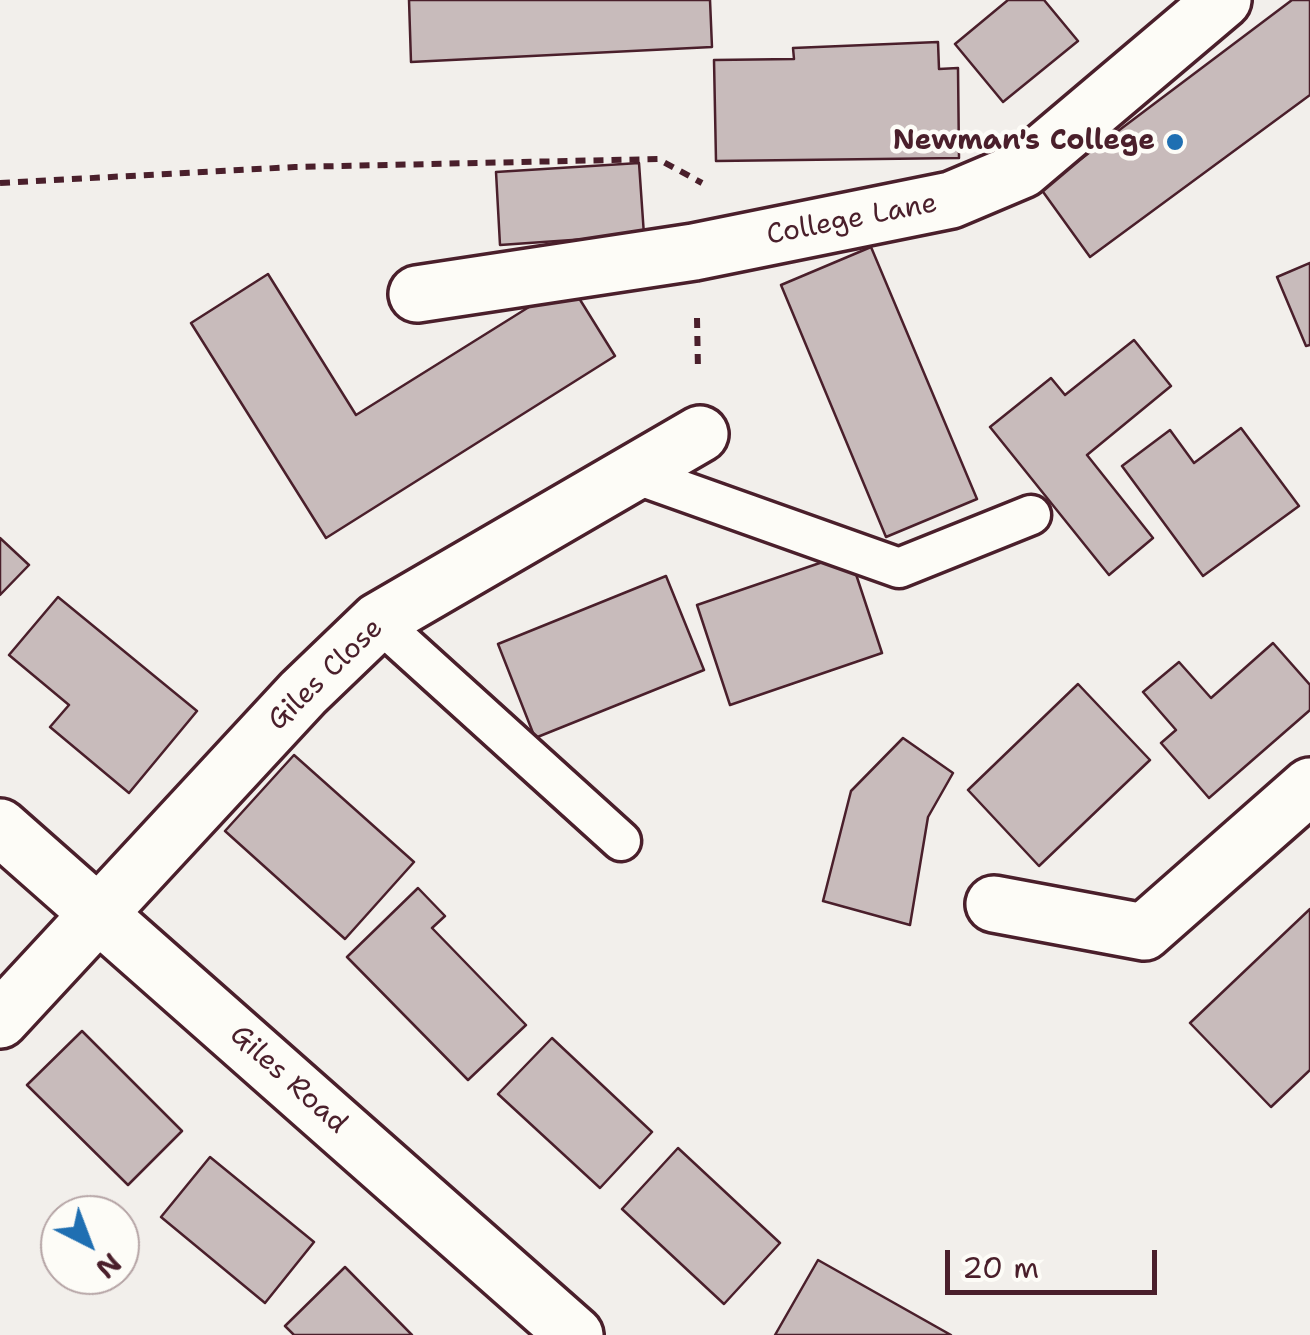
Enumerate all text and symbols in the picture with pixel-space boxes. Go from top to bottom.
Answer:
place label: Newman's College [893,125,1155,159]
marker: Newman's College [1164,131,1186,153]
street label: College Lane [764,187,940,253]
street label: Giles Close [261,612,391,738]
street label: Giles Road [222,1019,354,1141]
north arrow [40,1195,140,1295]
scale bar [950,1230,1162,1292]
text: N [88,1244,130,1287]
text: 20 m [962,1247,1039,1288]

